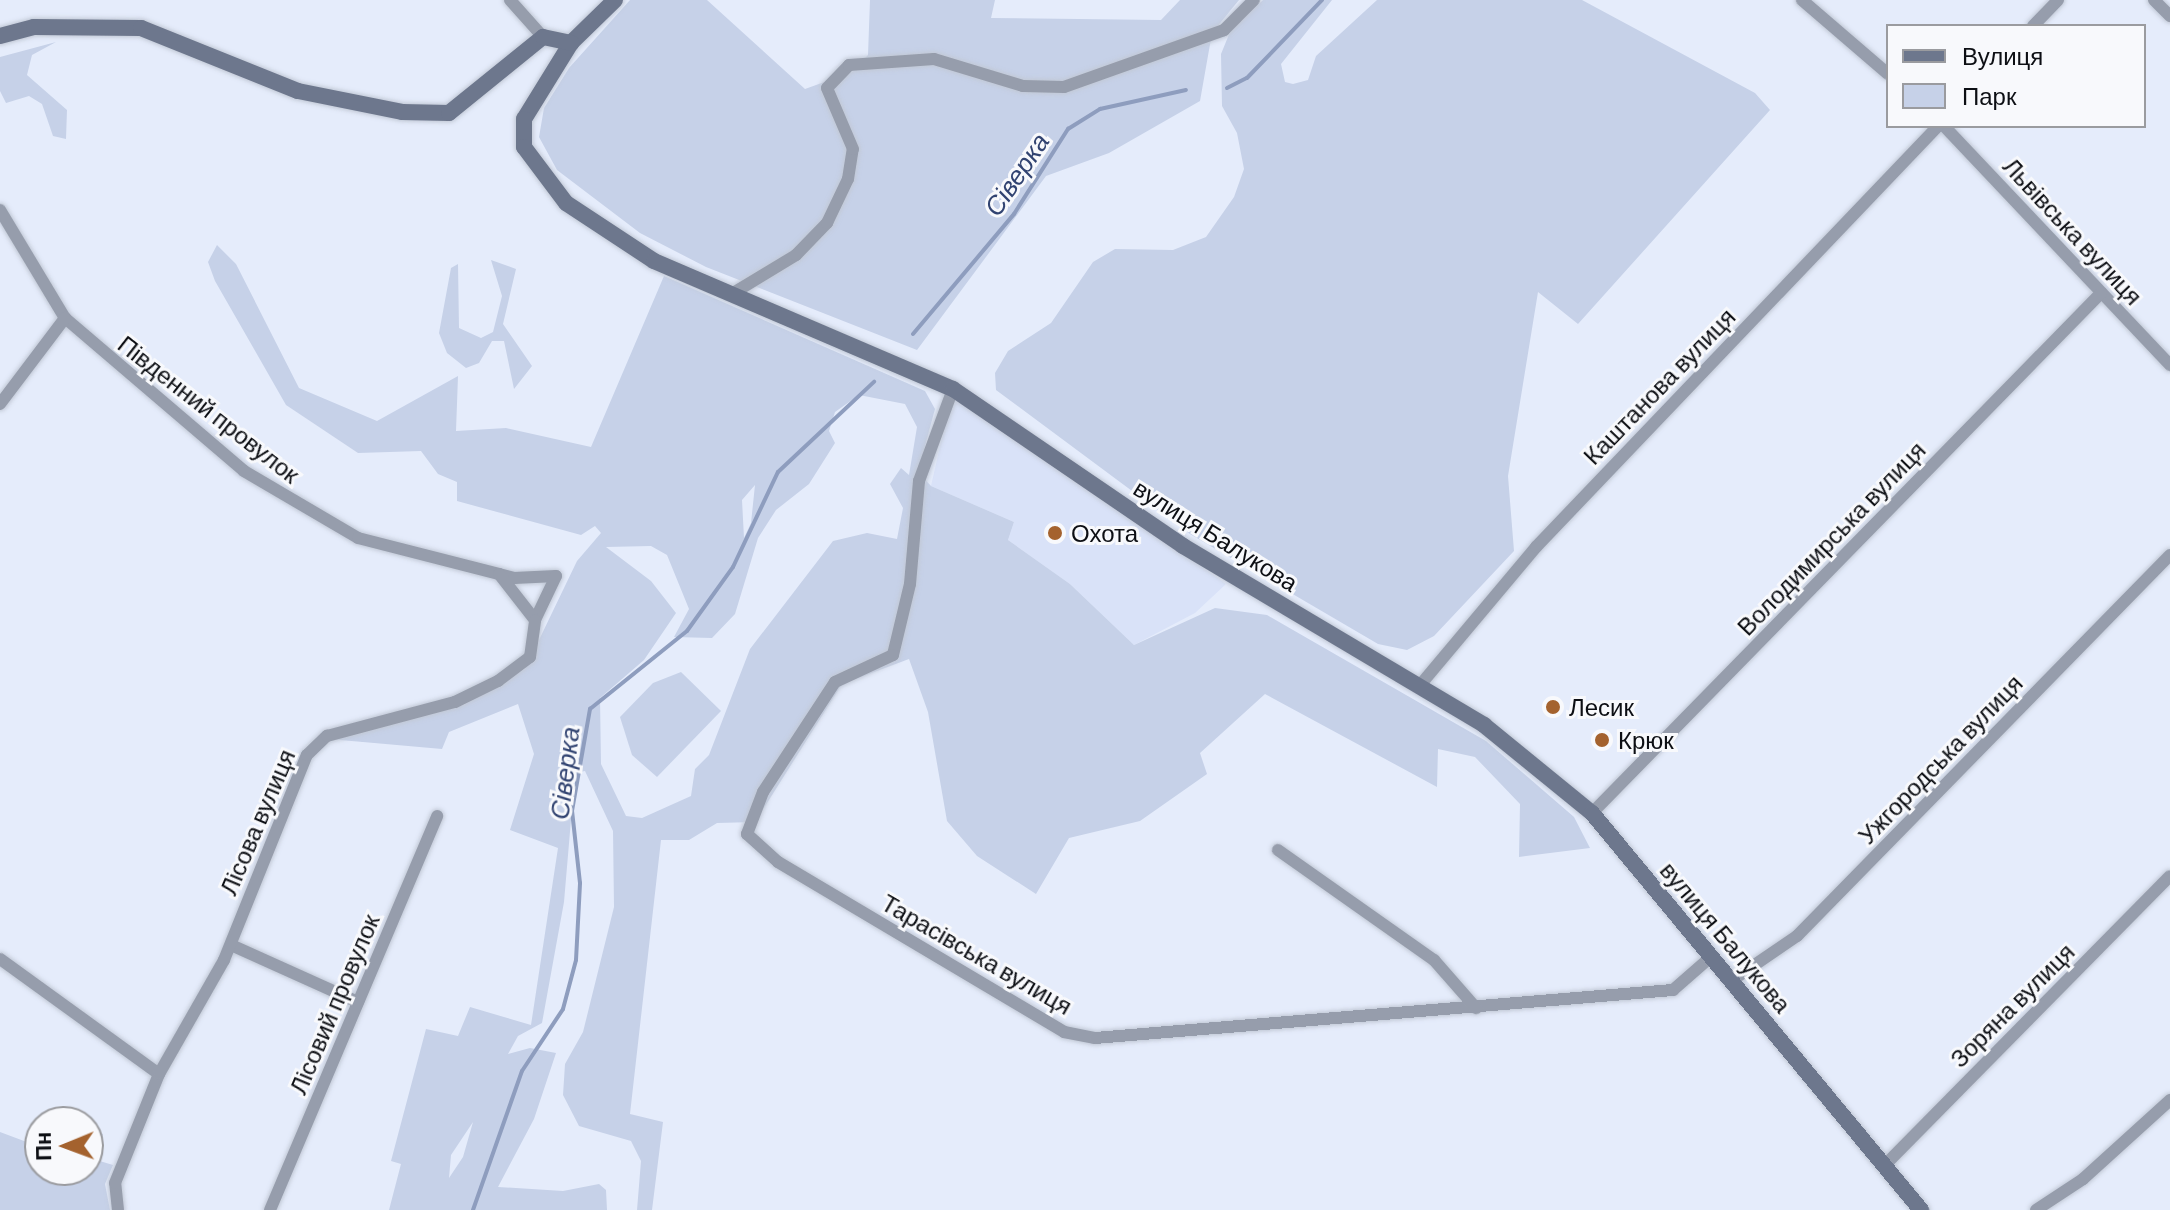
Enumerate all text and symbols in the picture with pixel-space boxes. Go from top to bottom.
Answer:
legend [1886,24,2146,128]
text: Вулиця [1962,41,2043,70]
text: Парк [1962,81,2016,110]
water label: Сіверка [977,127,1055,221]
street label: Львівська вулиця [1998,152,2148,310]
street label: Каштанова вулиця [1577,302,1741,470]
street label: Південний провулок [113,329,305,489]
street label: Володимирська вулиця [1731,435,1931,641]
street label: вулиця Балукова [1129,473,1303,597]
place label: Охота [1071,519,1138,547]
marker: Охота [1046,524,1064,542]
street label: Ужгородська вулиця [1852,669,2028,849]
place label: Лесик [1569,693,1634,721]
marker: Лесик [1544,698,1562,716]
water label: Сіверка [543,725,585,821]
place label: Крюк [1618,726,1674,754]
marker: Крюк [1593,731,1611,749]
street label: Лісова вулиця [213,745,301,899]
street label: вулиця Балукова [1655,856,1797,1018]
street label: Тарасівська вулиця [877,888,1077,1020]
street label: Лісовий провулок [283,910,385,1098]
street label: Зоряна вулиця [1944,937,2080,1073]
north arrow [24,1106,104,1186]
text: Пн [29,1132,55,1161]

